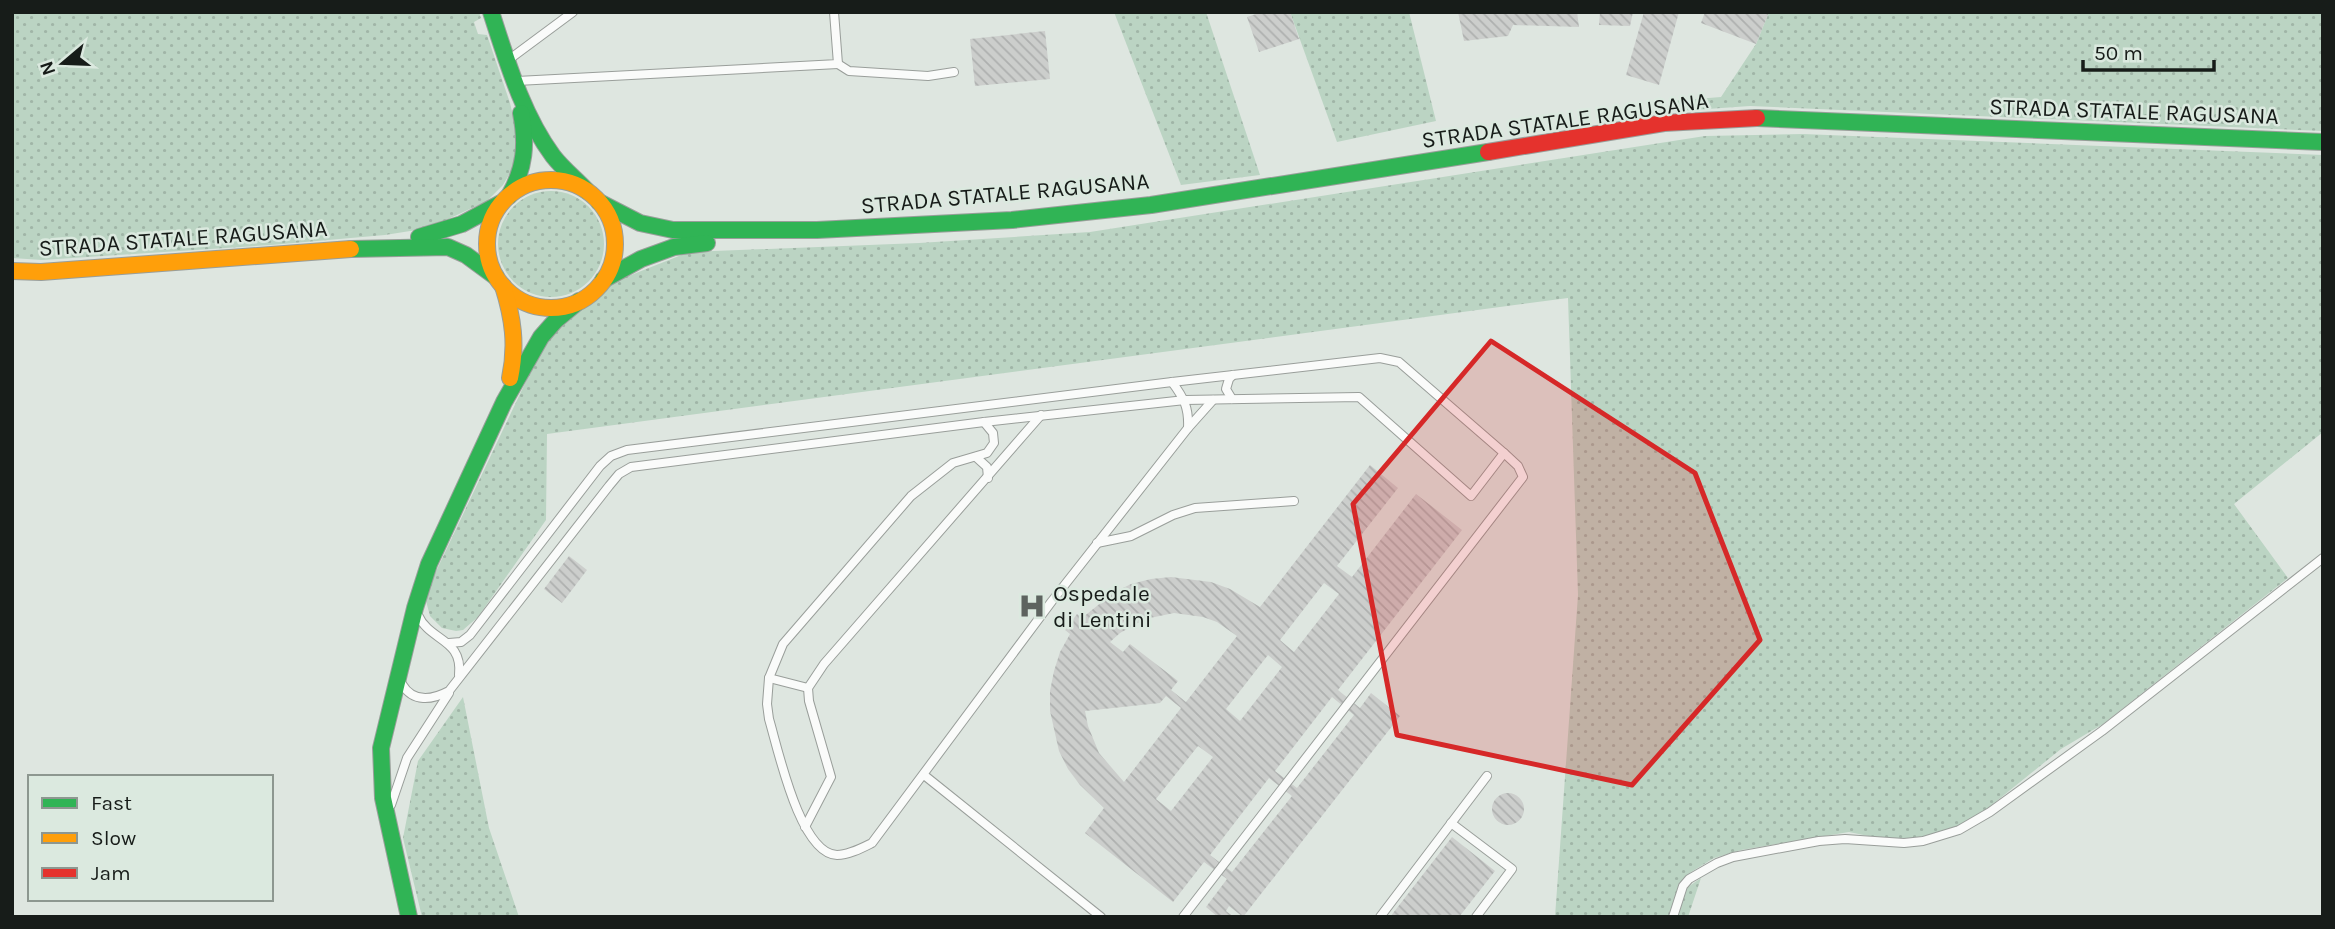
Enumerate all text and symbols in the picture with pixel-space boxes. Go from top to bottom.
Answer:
north arrow [28,28,98,98]
scale bar [2083,28,2214,72]
text: 50 m [2094,41,2143,65]
text: N [35,58,60,78]
street label: STRADA STATALE RAGUSANA [1420,87,1710,154]
street label: STRADA STATALE RAGUSANA [1989,93,2279,130]
street label: STRADA STATALE RAGUSANA [860,167,1150,220]
street label: STRADA STATALE RAGUSANA [38,215,328,262]
place label: Ospedale di Lentini [1053,580,1152,633]
hospital icon: Ospedale di Lentini [1017,591,1047,621]
legend [28,775,273,901]
text: Fast [91,791,132,815]
text: Slow [91,826,136,850]
text: Jam [91,861,131,885]

